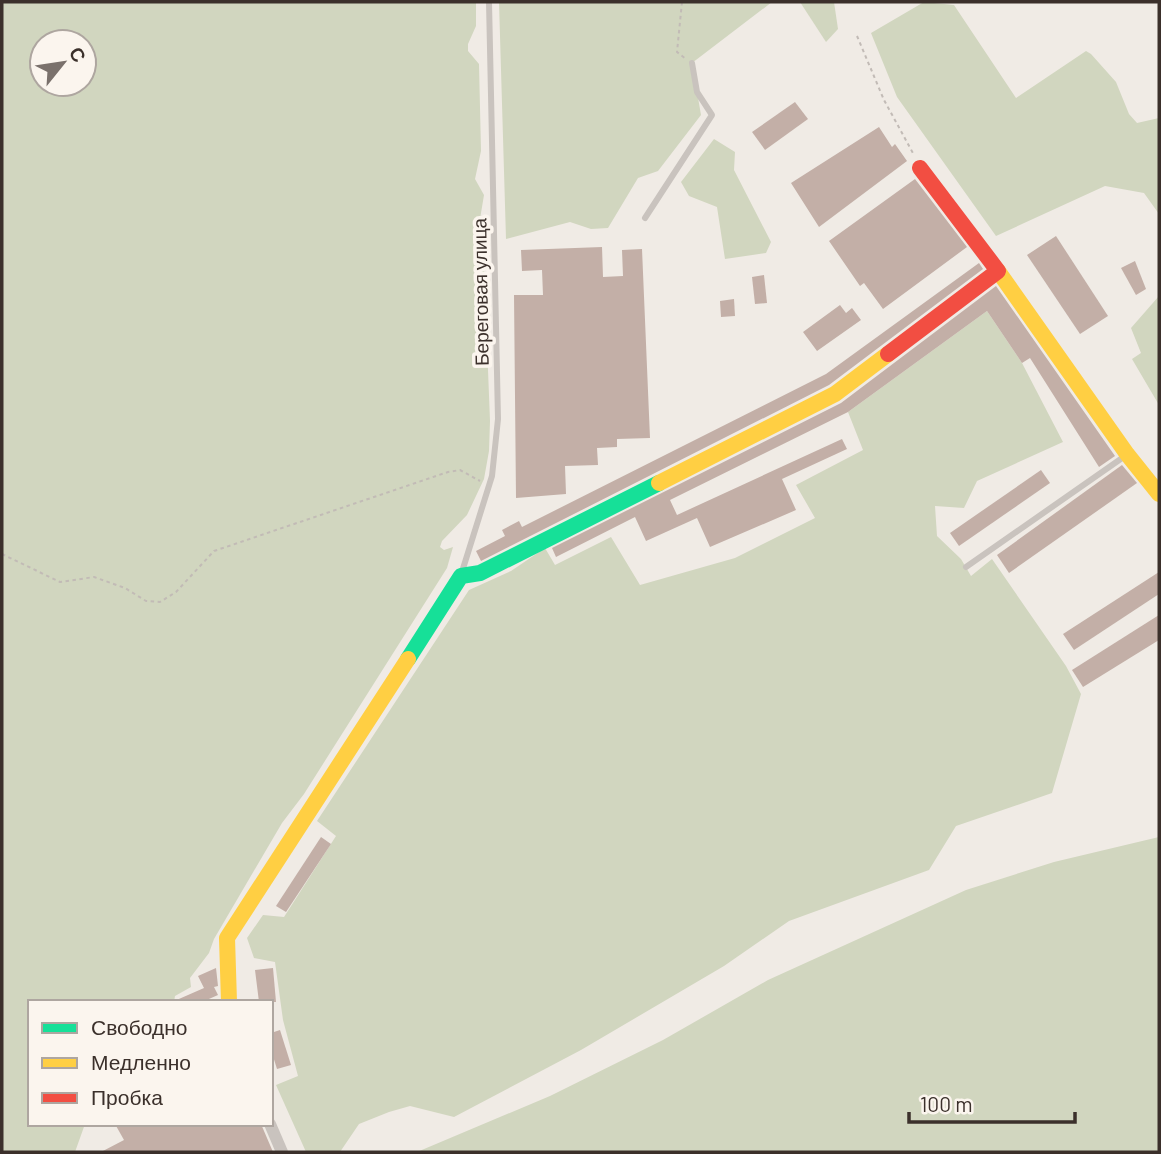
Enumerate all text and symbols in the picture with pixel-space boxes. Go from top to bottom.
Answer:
north arrow [28,28,98,98]
text: С [65,43,92,66]
street label: Береговая улица [467,217,493,366]
legend [28,1000,273,1126]
text: Свободно [91,1014,188,1039]
text: Медленно [91,1049,191,1074]
scale bar [909,1080,1075,1124]
text: Пробка [91,1084,163,1109]
text: 100 m [920,1091,973,1116]

